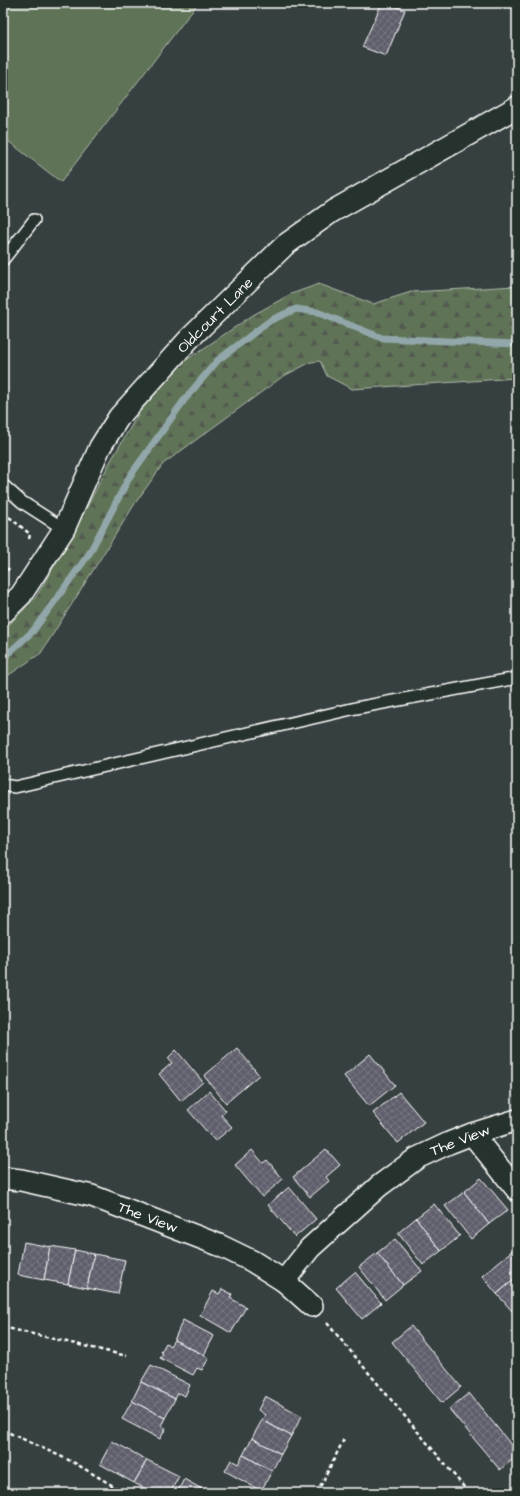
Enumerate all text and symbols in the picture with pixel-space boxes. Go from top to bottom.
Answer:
street label: Oldcourt Lane [173,273,258,358]
street label: The View [427,1119,493,1162]
street label: The View [115,1196,181,1239]

